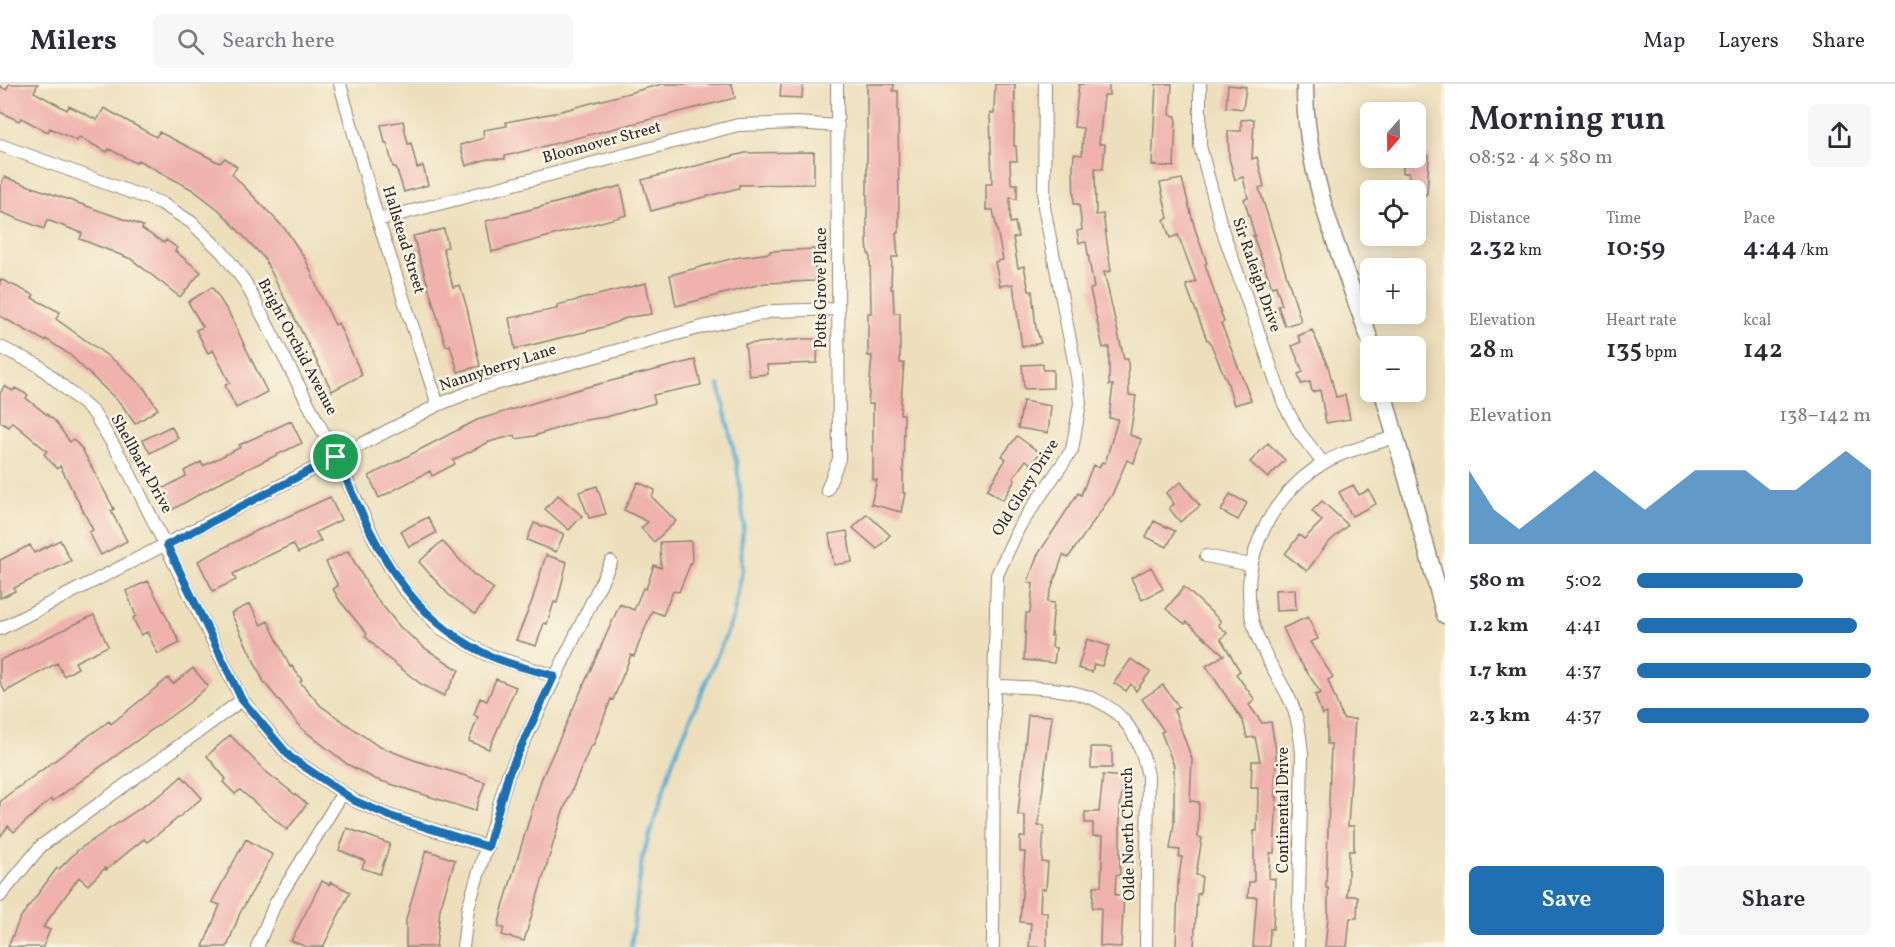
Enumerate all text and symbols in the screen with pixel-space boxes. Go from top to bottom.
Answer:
search box [153,14,573,68]
text: Milers [30,22,117,61]
icon: search [174,25,207,58]
text: Search here [222,26,335,57]
text: Map [1643,27,1685,56]
text: Layers [1718,27,1779,56]
text: Share [1812,27,1865,56]
text: Morning run [1469,98,1666,144]
north arrow [1360,102,1426,168]
map controls [1360,102,1426,402]
button: share [1808,104,1871,167]
street label: Bloomover Street [540,116,664,169]
text: 08:52 · 4 × 580 m [1469,144,1613,172]
button: locate [1360,180,1426,246]
street label: Hallstead Street [376,183,430,297]
text: Distance [1469,208,1530,230]
text: Time [1606,208,1641,230]
text: Pace [1743,208,1775,230]
street label: Sir Raleigh Drive [1226,215,1286,335]
street label: Potts Grove Place [811,227,833,349]
text: 2.32 [1469,230,1516,266]
text: 10:59 [1606,230,1665,266]
text: 4:44 [1743,230,1797,266]
text: km [1516,240,1542,262]
text: /km [1797,240,1829,262]
button: + [1360,258,1426,324]
street label: Bright Orchid Avenue [252,275,342,419]
text: Elevation [1469,310,1536,332]
text: Heart rate [1606,310,1677,332]
text: kcal [1743,310,1771,332]
text: 28 [1469,332,1496,368]
text: 135 [1606,332,1642,368]
text: 142 [1743,332,1783,368]
button: − [1360,336,1426,402]
street label: Nannyberry Lane [437,339,559,397]
text: m [1496,342,1514,364]
text: bpm [1642,342,1677,364]
text: Elevation [1469,402,1552,430]
text: 138–142 m [1779,402,1871,430]
street label: Shellbark Drive [105,411,177,517]
pin [310,431,361,482]
street label: Old Glory Drive [987,435,1065,541]
icon: arrive [319,440,352,473]
text: 580 m [1469,567,1525,595]
text: 5:02 [1565,567,1602,595]
text: 1.2 km [1469,612,1529,640]
text: 4:41 [1565,612,1601,640]
text: 1.7 km [1469,657,1527,685]
text: 4:37 [1565,657,1602,685]
text: 2.3 km [1469,702,1530,730]
text: 4:37 [1565,702,1602,730]
street label: Continental Drive [1273,747,1295,873]
street label: Olde North Church [1117,767,1141,901]
button: Save [1469,866,1664,935]
button: Share [1676,866,1871,935]

